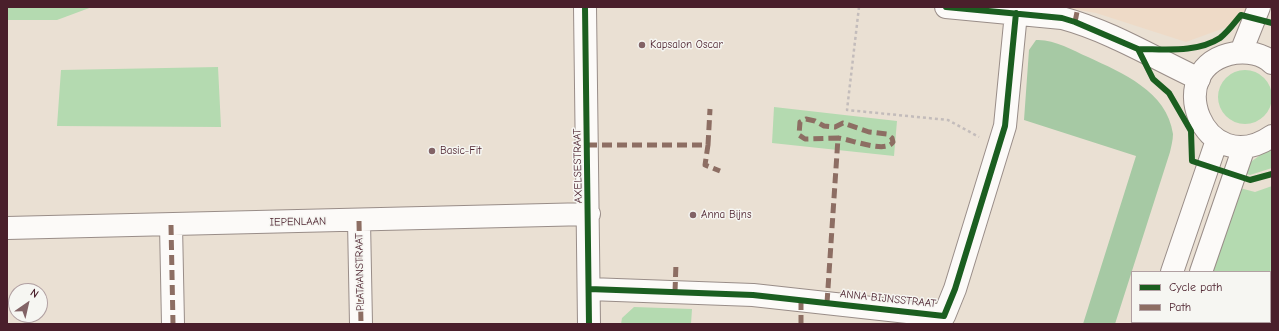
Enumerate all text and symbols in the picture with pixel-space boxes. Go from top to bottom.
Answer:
place label: Kapsalon Oscar [650,38,723,52]
marker: Kapsalon Oscar [637,40,647,50]
street label: AXELSESTRAAT [571,128,585,204]
place label: Basic-Fit [440,144,481,158]
marker: Basic-Fit [427,146,437,156]
place label: Anna Bijns [701,208,751,222]
marker: Anna Bijns [688,210,698,220]
street label: IEPENLAAN [270,215,326,229]
street label: PLATAANSTRAAT [353,233,367,311]
legend [1131,271,1271,323]
text: Cycle path [1169,280,1222,294]
north arrow [8,283,48,323]
text: N [28,286,41,301]
street label: ANNA BIJNSSTRAAT [839,287,937,311]
text: Path [1169,300,1191,314]

